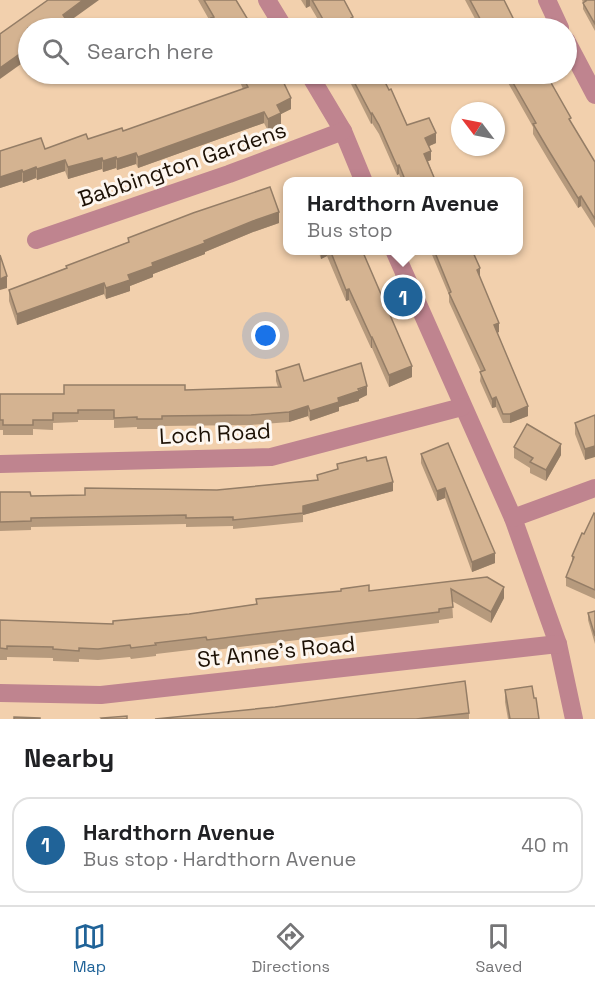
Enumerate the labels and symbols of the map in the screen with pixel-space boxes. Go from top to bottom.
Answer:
north arrow [451,102,505,156]
street label: Babbington Gardens [74,115,290,213]
pin: 1 [384,274,422,320]
your location [251,321,280,350]
street label: Loch Road [158,416,272,450]
street label: St Anne's Road [196,629,356,673]

